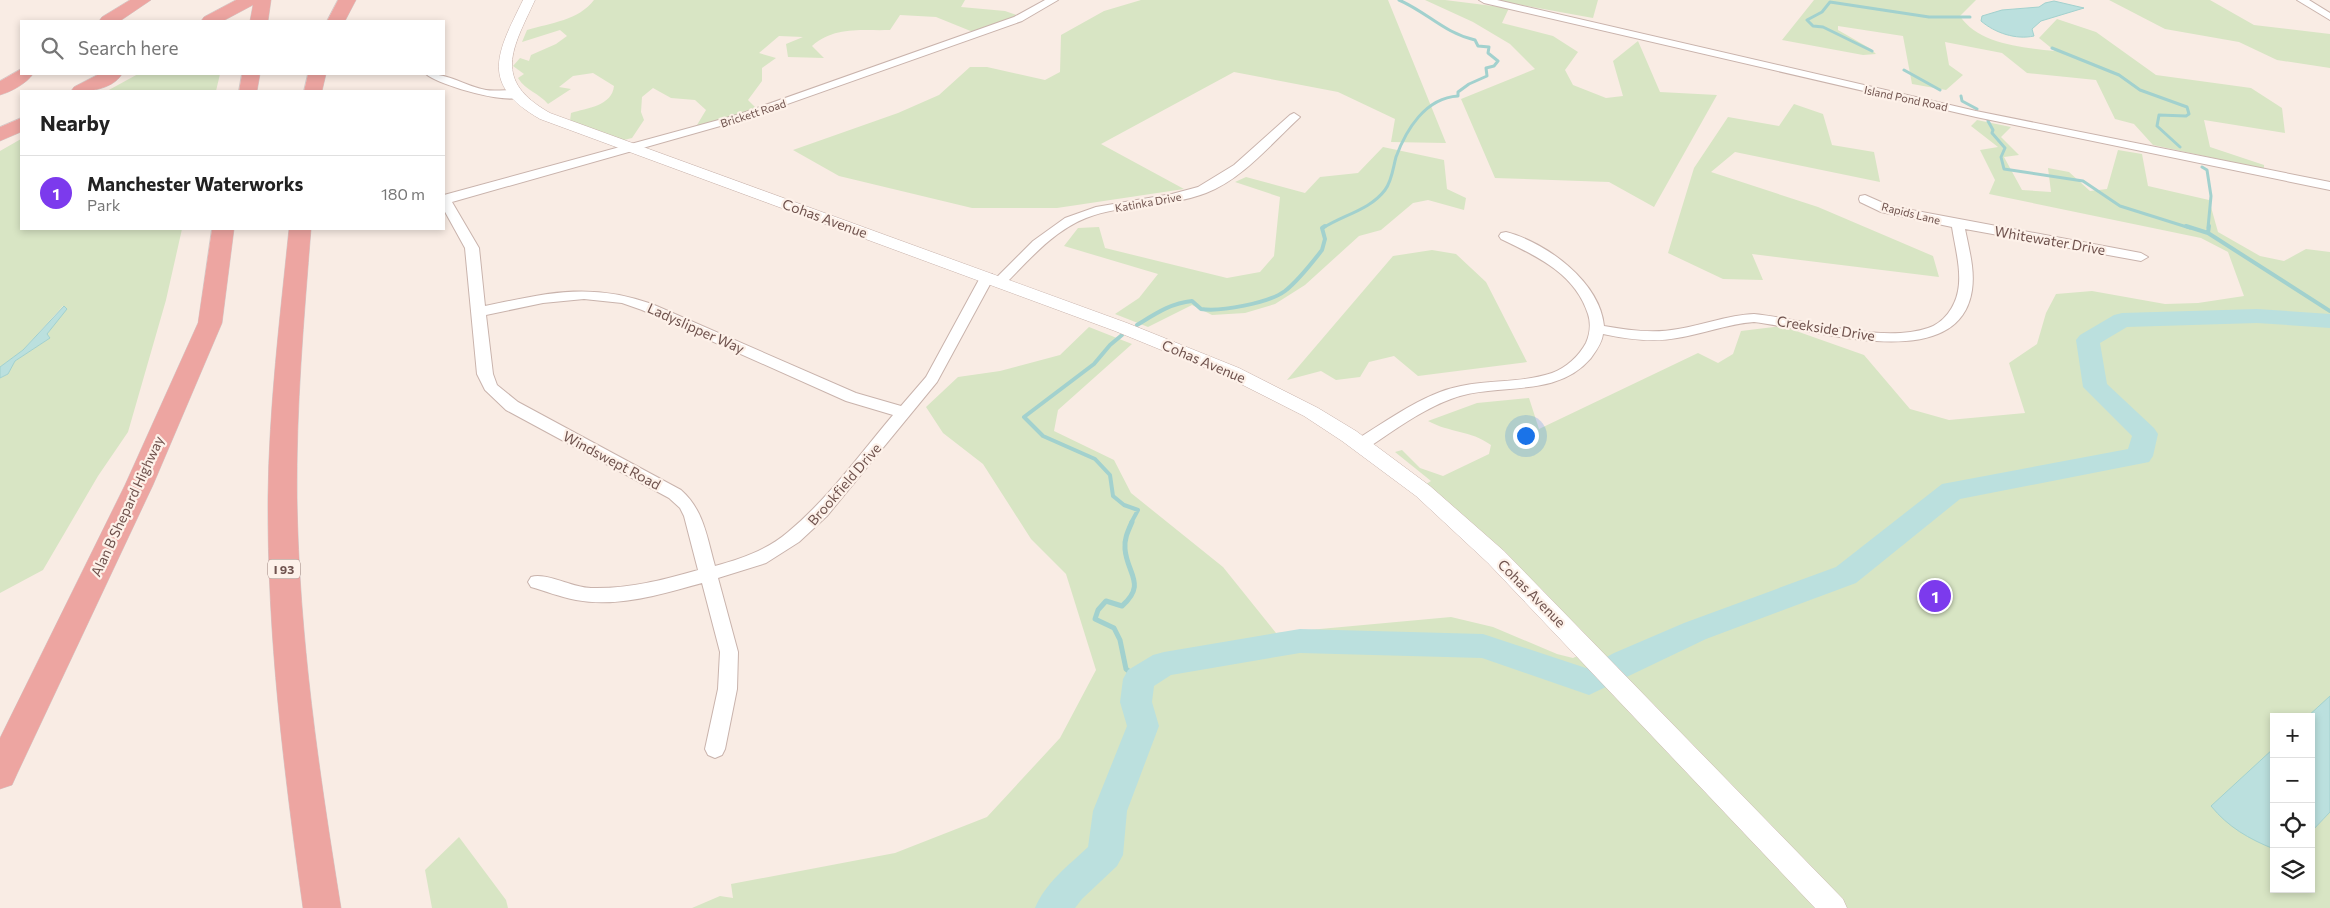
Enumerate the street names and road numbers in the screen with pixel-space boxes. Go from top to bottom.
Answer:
street label: Island Pond Road [1863,83,1949,113]
street label: Brickett Road [719,96,787,130]
street label: Katinka Drive [1114,190,1182,214]
street label: Cohas Avenue [780,195,870,241]
street label: Rapids Lane [1880,199,1942,227]
street label: Whitewater Drive [1993,222,2107,258]
street label: Ladyslipper Way [645,299,747,357]
street label: Creekside Drive [1776,312,1876,344]
street label: Cohas Avenue [1160,336,1248,386]
street label: Windswept Road [560,427,664,493]
street label: Alan B Shepard Highway [87,433,167,579]
street label: Brookfield Drive [804,439,884,529]
street label: Cohas Avenue [1495,556,1569,630]
road number: I 93 [268,560,300,578]

